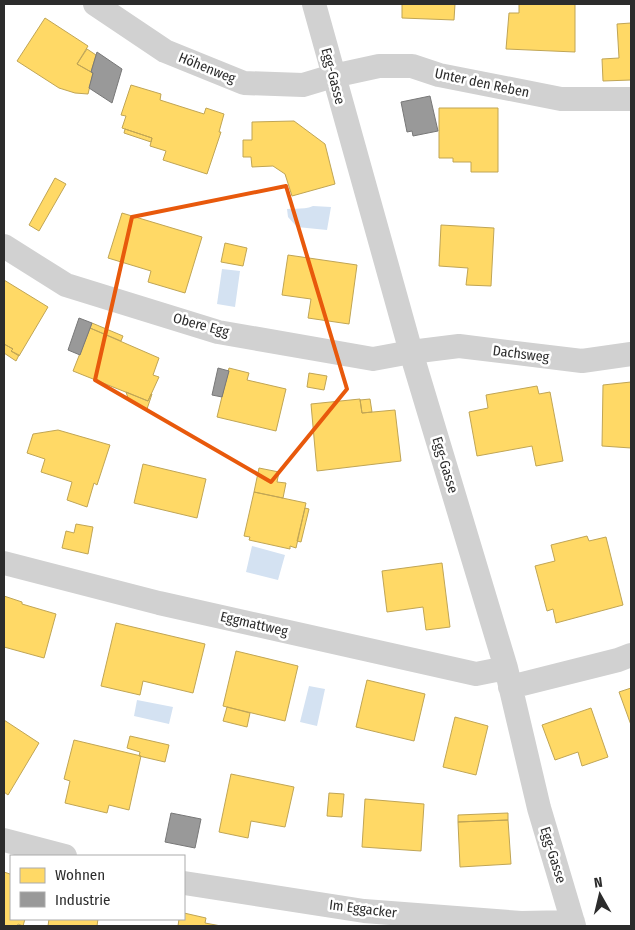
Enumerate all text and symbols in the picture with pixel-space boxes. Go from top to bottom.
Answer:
street label: Egg-Gasse [317,46,349,106]
street label: Höhenweg [176,49,238,87]
street label: Unter den Reben [433,65,531,101]
street label: Obere Egg [171,309,231,341]
street label: Dachsweg [492,342,551,366]
street label: Egg-Gasse [428,435,462,495]
street label: Eggmattweg [219,608,290,640]
street label: Egg-Gasse [536,825,570,885]
legend [10,855,185,920]
text: Wohnen [55,866,105,884]
north arrow [575,870,625,920]
text: N [593,874,604,892]
text: Industrie [55,891,110,909]
street label: Im Eggacker [328,896,398,922]

